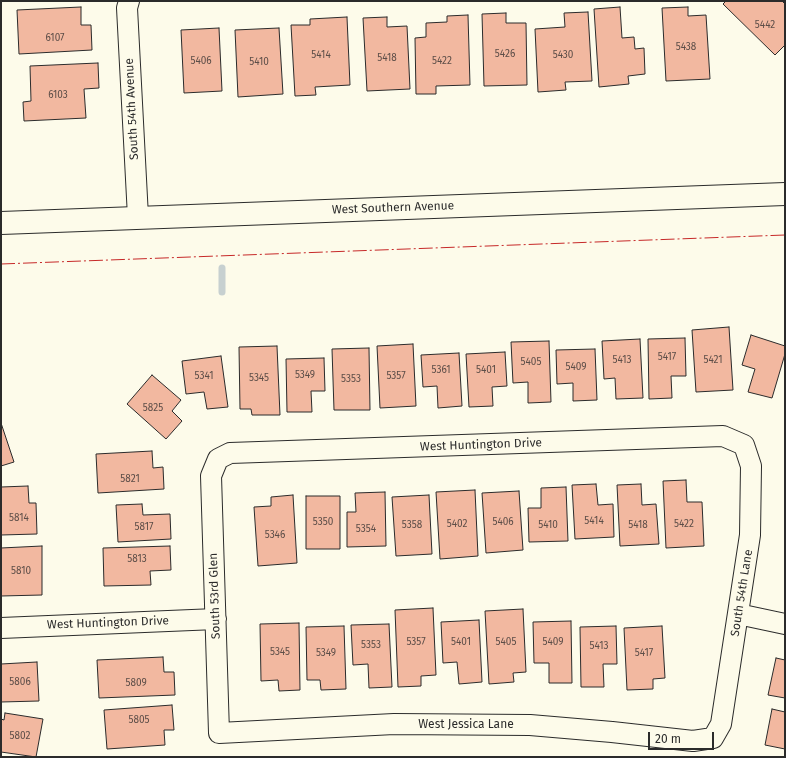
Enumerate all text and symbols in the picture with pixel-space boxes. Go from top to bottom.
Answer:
house number: 5442 [755,19,775,31]
house number: 6107 [46,32,64,44]
house number: 5438 [676,41,696,53]
house number: 5426 [495,48,515,60]
house number: 5414 [311,49,331,61]
house number: 5430 [553,49,573,61]
house number: 5418 [377,52,397,64]
house number: 5406 [190,55,212,67]
house number: 5422 [432,55,452,67]
house number: 5410 [249,56,269,68]
street label: South 54th Avenue [122,58,142,160]
house number: 6103 [48,89,68,101]
street label: West Southern Avenue [332,199,454,217]
house number: 5417 [658,351,676,363]
house number: 5413 [612,354,632,366]
house number: 5421 [703,354,723,366]
house number: 5405 [521,356,541,368]
house number: 5409 [565,361,587,373]
house number: 5361 [431,364,451,376]
house number: 5401 [476,364,496,376]
house number: 5349 [295,369,315,381]
house number: 5341 [195,370,213,382]
house number: 5357 [386,370,406,382]
house number: 5345 [249,372,269,384]
house number: 5353 [341,373,361,385]
house number: 5825 [143,402,163,414]
street label: West Huntington Drive [420,436,542,454]
house number: 5821 [120,473,140,485]
house number: 5814 [9,512,29,524]
house number: 5414 [584,515,604,527]
house number: 5350 [313,516,333,528]
house number: 5406 [492,516,514,528]
house number: 5402 [447,518,467,530]
house number: 5422 [674,518,694,530]
house number: 5358 [402,519,422,531]
house number: 5410 [538,519,558,531]
house number: 5418 [628,519,648,531]
house number: 5817 [135,521,153,533]
house number: 5354 [356,523,376,535]
house number: 5346 [265,529,285,541]
street label: South 54th Lane [728,548,756,638]
house number: 5813 [127,553,147,565]
street label: South 53rd Glen [206,553,224,639]
house number: 5810 [11,565,31,577]
street label: West Huntington Drive [47,614,169,632]
house number: 5357 [406,636,426,648]
house number: 5401 [451,636,471,648]
house number: 5405 [496,636,516,648]
house number: 5409 [542,636,564,648]
house number: 5353 [361,639,381,651]
house number: 5413 [589,640,609,652]
house number: 5345 [270,646,290,658]
house number: 5349 [316,647,336,659]
house number: 5417 [635,647,653,659]
house number: 5806 [9,676,31,688]
house number: 5809 [125,677,147,689]
house number: 5805 [128,714,150,726]
street label: West Jessica Lane [418,718,514,732]
scale bar [650,724,716,750]
house number: 5802 [10,730,30,742]
text: 20 m [655,732,681,746]

